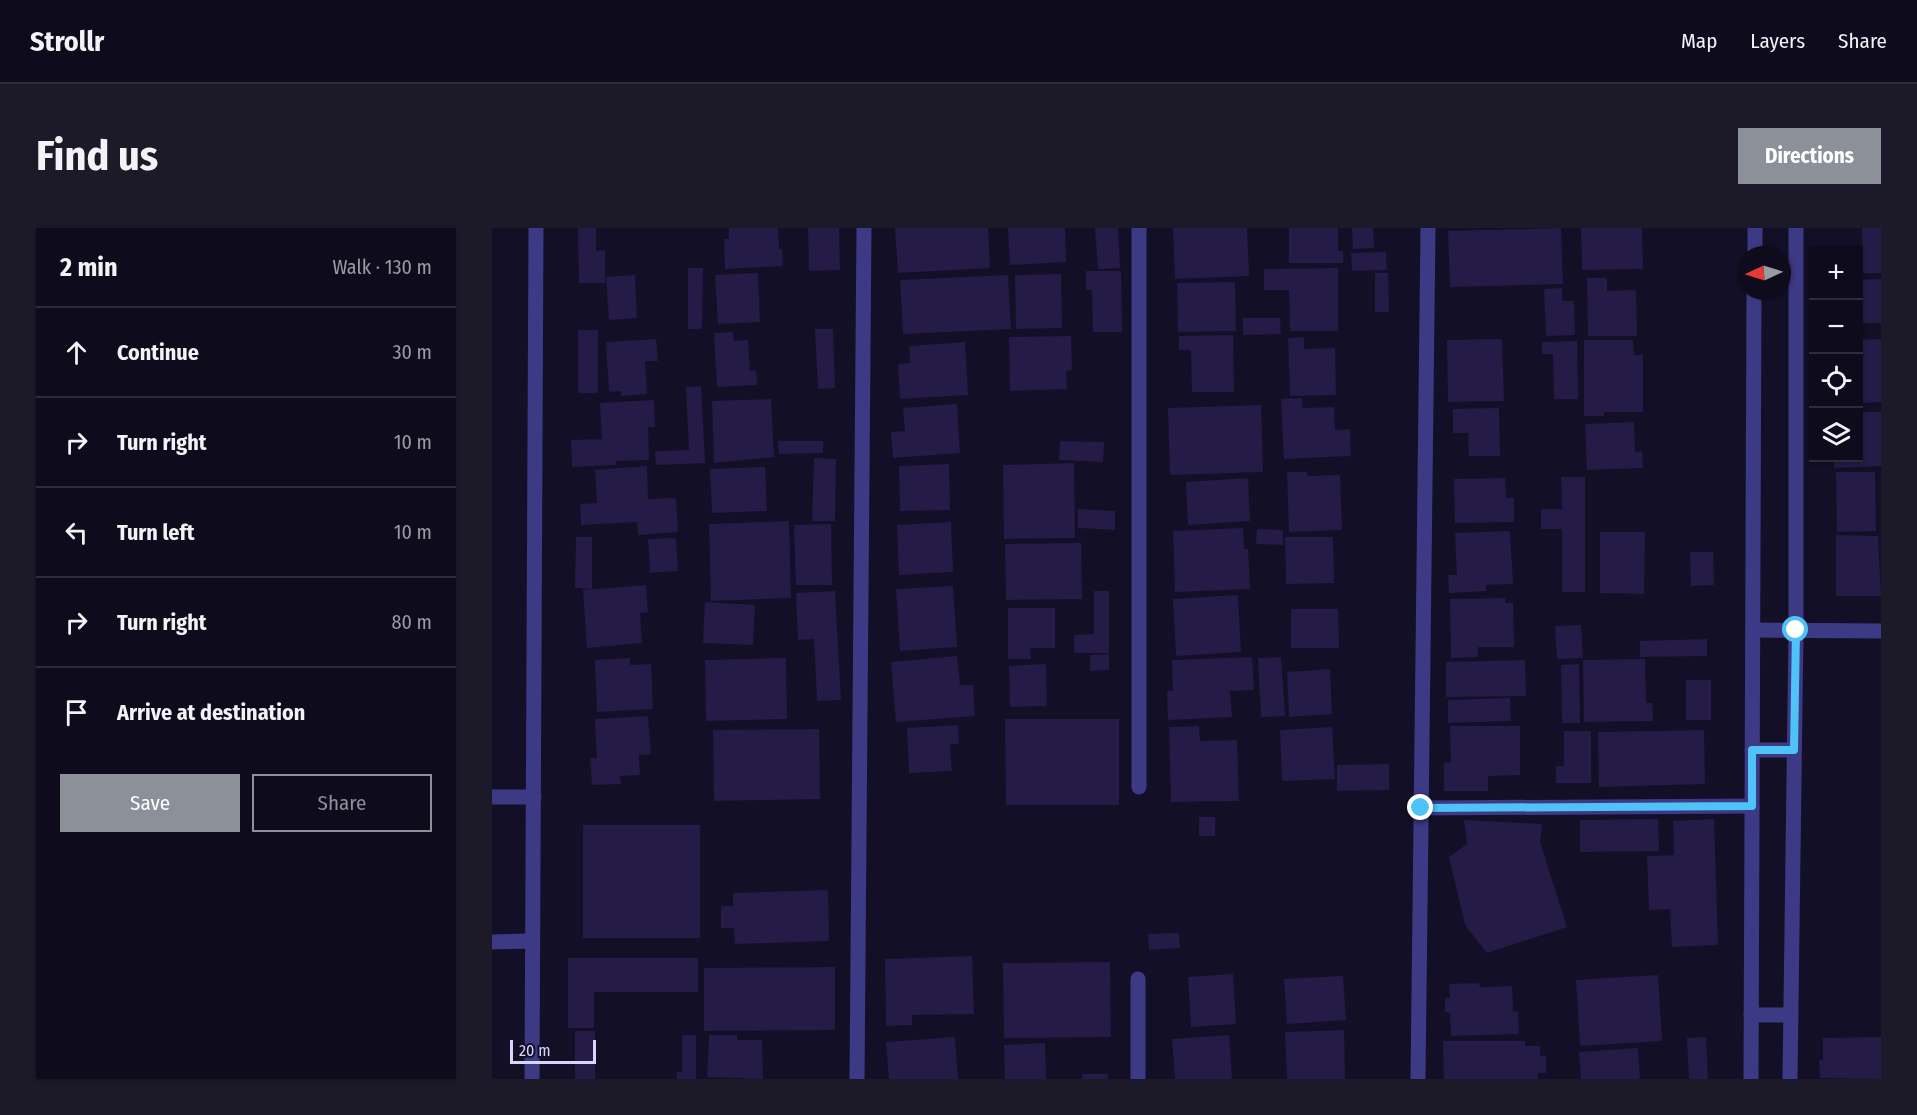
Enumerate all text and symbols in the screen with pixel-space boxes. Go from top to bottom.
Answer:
text: Strollr [30,25,104,58]
text: Map [1681,28,1717,54]
text: Layers [1750,28,1805,54]
text: Share [1838,28,1887,54]
button: Directions [1738,128,1881,184]
text: Find us [36,131,158,181]
north arrow [1737,246,1791,300]
map controls [1809,246,1863,462]
button: + [1809,246,1863,300]
text: 2 min [60,252,118,283]
text: Walk · 130 m [332,255,432,279]
button: − [1809,300,1863,354]
icon: ahead [60,336,93,369]
text: Continue [117,339,199,366]
text: 30 m [392,340,432,364]
button: locate [1809,354,1863,408]
button: layers [1809,408,1863,462]
icon: right [60,426,93,459]
text: Turn right [117,429,206,456]
text: 10 m [394,430,432,454]
icon: left [60,516,93,549]
text: Turn left [117,519,195,546]
text: 10 m [394,520,432,544]
icon: right [60,606,93,639]
text: Turn right [117,609,206,636]
text: 80 m [392,610,432,634]
route start [1782,616,1808,642]
icon: arrive [60,696,93,729]
text: Arrive at destination [117,699,305,726]
button: Save [60,774,240,832]
button: Share [252,774,432,832]
route end [1407,794,1433,820]
scale bar [510,1037,596,1064]
text: 20 m [519,1041,550,1060]

